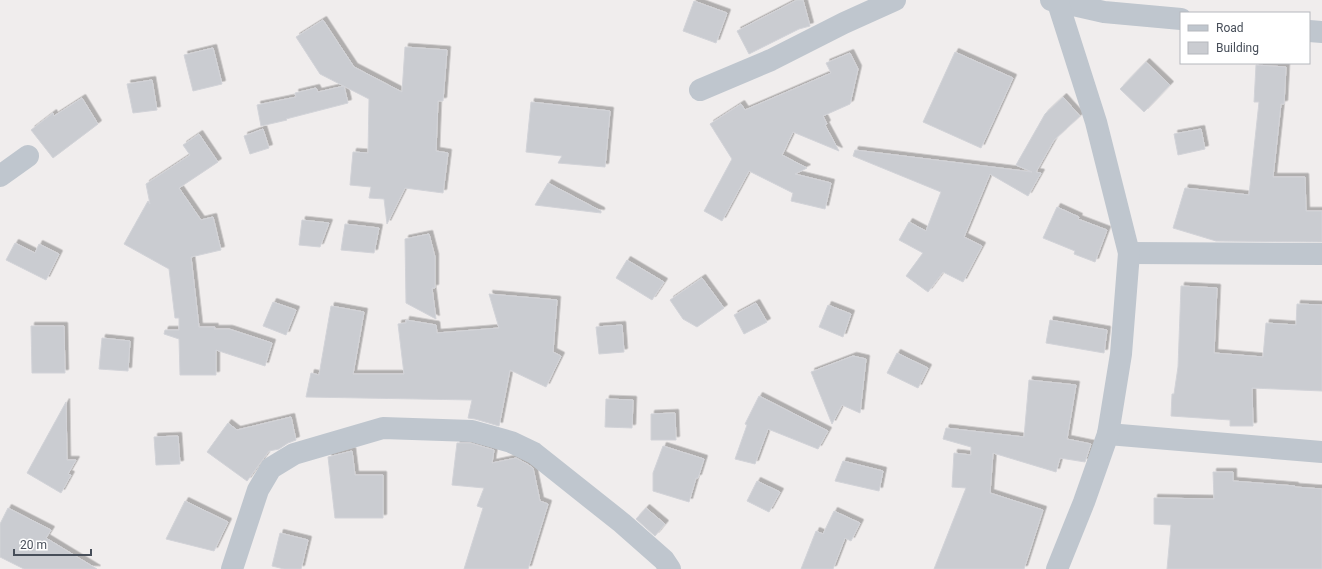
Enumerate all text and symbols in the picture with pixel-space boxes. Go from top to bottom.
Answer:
legend [1180,12,1310,64]
text: Road [1216,21,1244,35]
text: Building [1216,41,1259,55]
scale bar [14,531,91,557]
text: 20 m [20,538,47,552]

